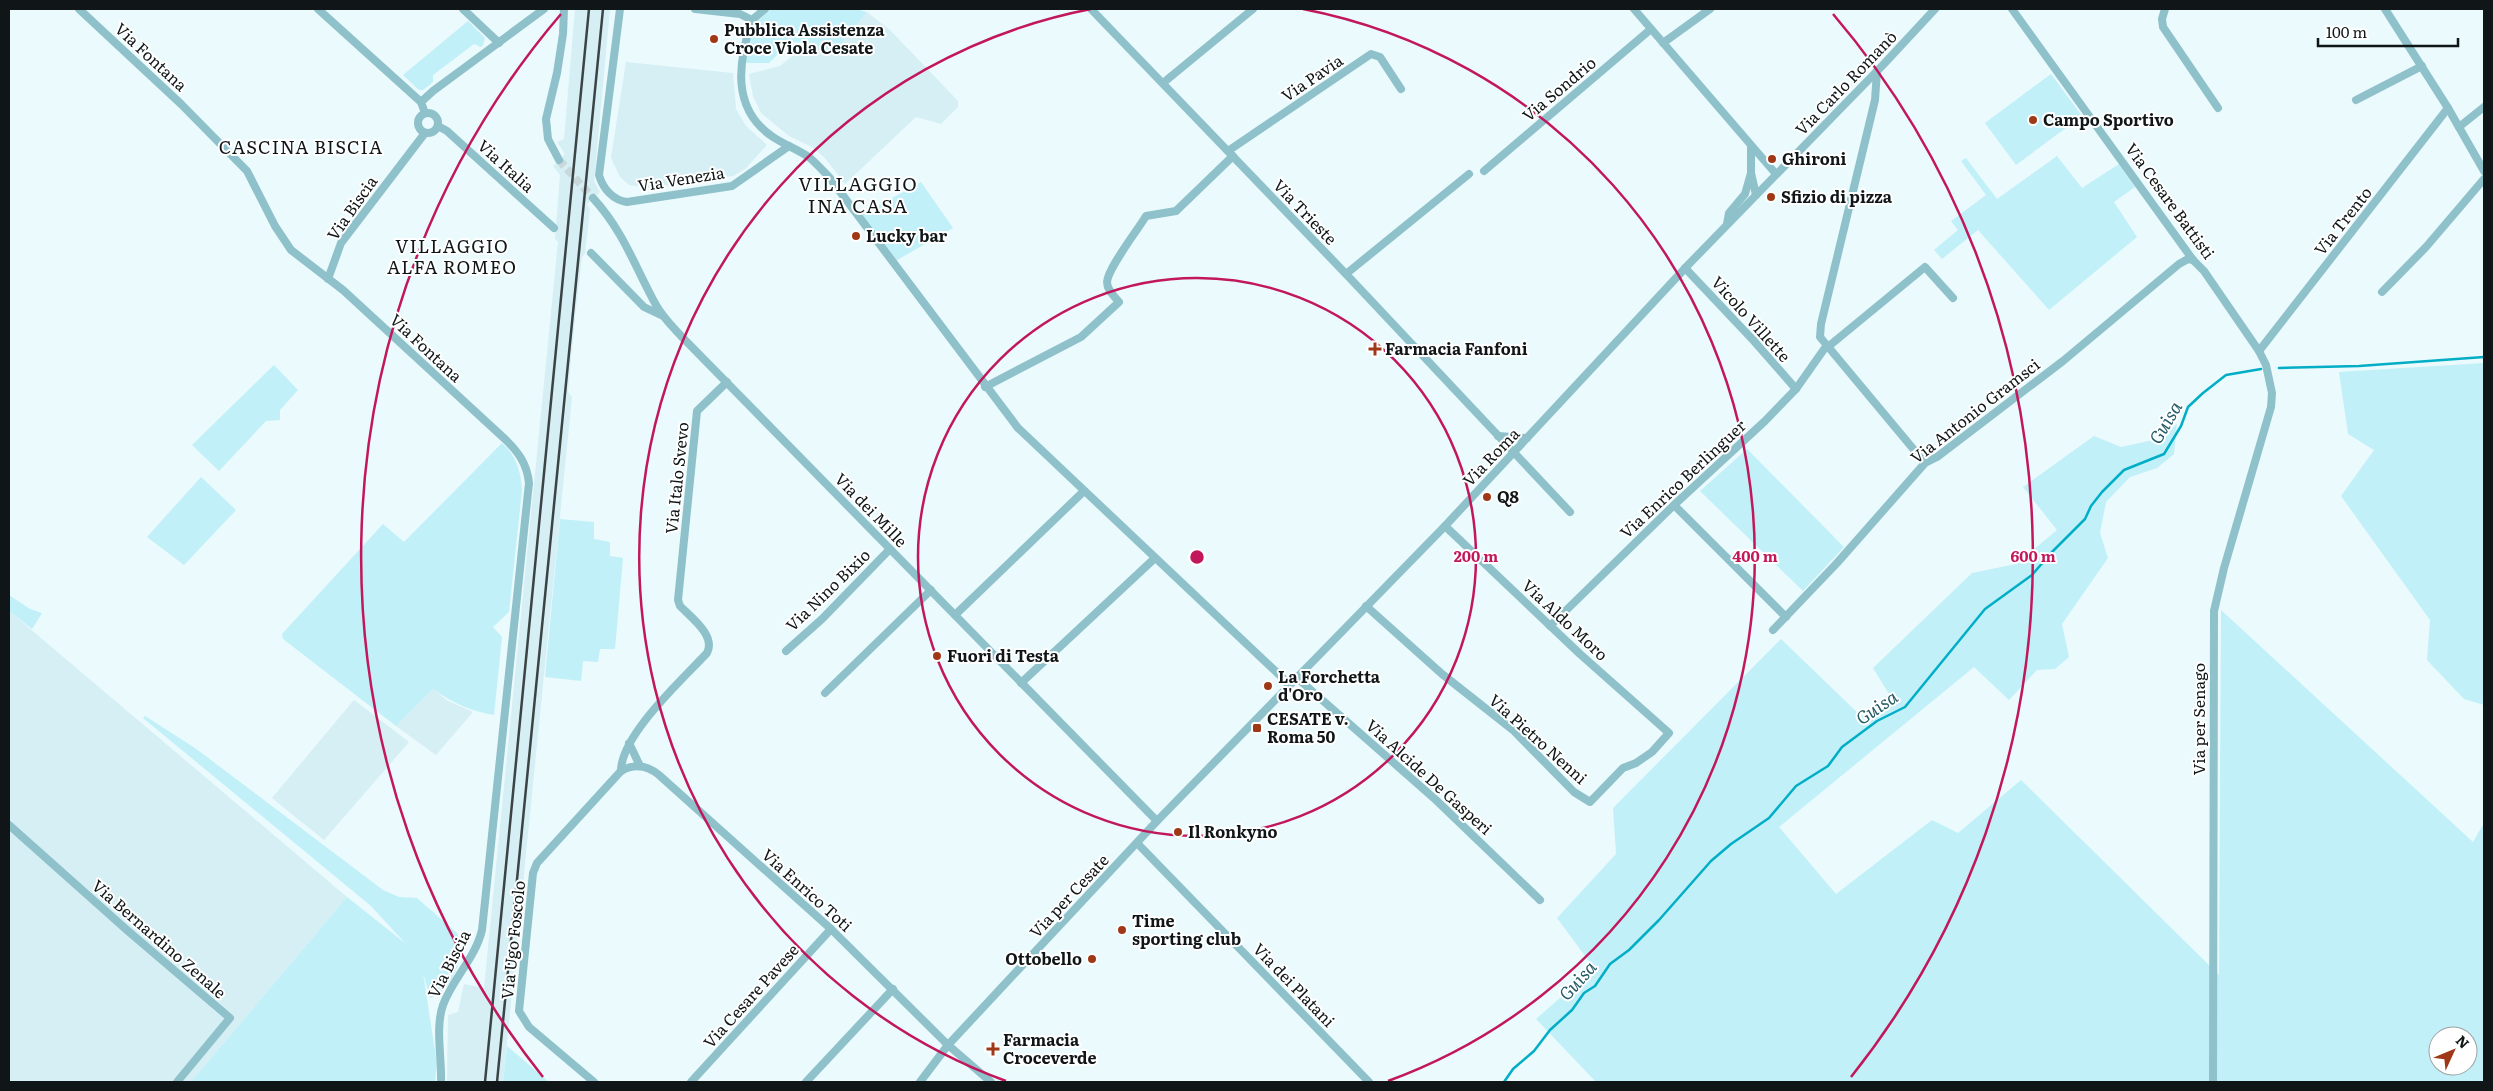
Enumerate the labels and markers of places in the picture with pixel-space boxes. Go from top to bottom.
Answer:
place label: Pubblica Assistenza Croce Viola Cesate [724,17,885,59]
marker: Pubblica Assistenza Croce Viola Cesate [708,33,720,45]
place label: Campo Sportivo [2043,107,2174,131]
marker: Campo Sportivo [2027,114,2039,126]
place label: Ghironi [1782,146,1847,170]
marker: Ghironi [1766,153,1778,165]
place label: Sfizio di pizza [1781,184,1893,208]
marker: Sfizio di pizza [1765,191,1777,203]
place label: Lucky bar [866,223,947,247]
marker: Lucky bar [850,230,862,242]
place label: Farmacia Fanfoni [1385,336,1528,360]
marker: Farmacia Fanfoni [1369,343,1381,355]
place label: Q8 [1497,484,1520,508]
marker: Q8 [1481,491,1493,503]
centre of rings [1188,548,1206,566]
place label: Fuori di Testa [947,643,1060,667]
marker: Fuori di Testa [931,650,943,662]
place label: La Forchetta d'Oro [1278,664,1381,706]
marker: La Forchetta d'Oro [1262,680,1274,692]
place label: CESATE v. Roma 50 [1267,706,1349,748]
marker: CESATE v. Roma 50 [1251,722,1263,734]
place label: Il Ronkyno [1188,819,1278,843]
marker: Il Ronkyno [1172,826,1184,838]
place label: Time sporting club [1132,908,1241,950]
marker: Time sporting club [1116,924,1128,936]
place label: Ottobello [1005,946,1082,970]
marker: Ottobello [1086,953,1098,965]
place label: Farmacia Croceverde [1003,1027,1097,1069]
marker: Farmacia Croceverde [987,1043,999,1055]

